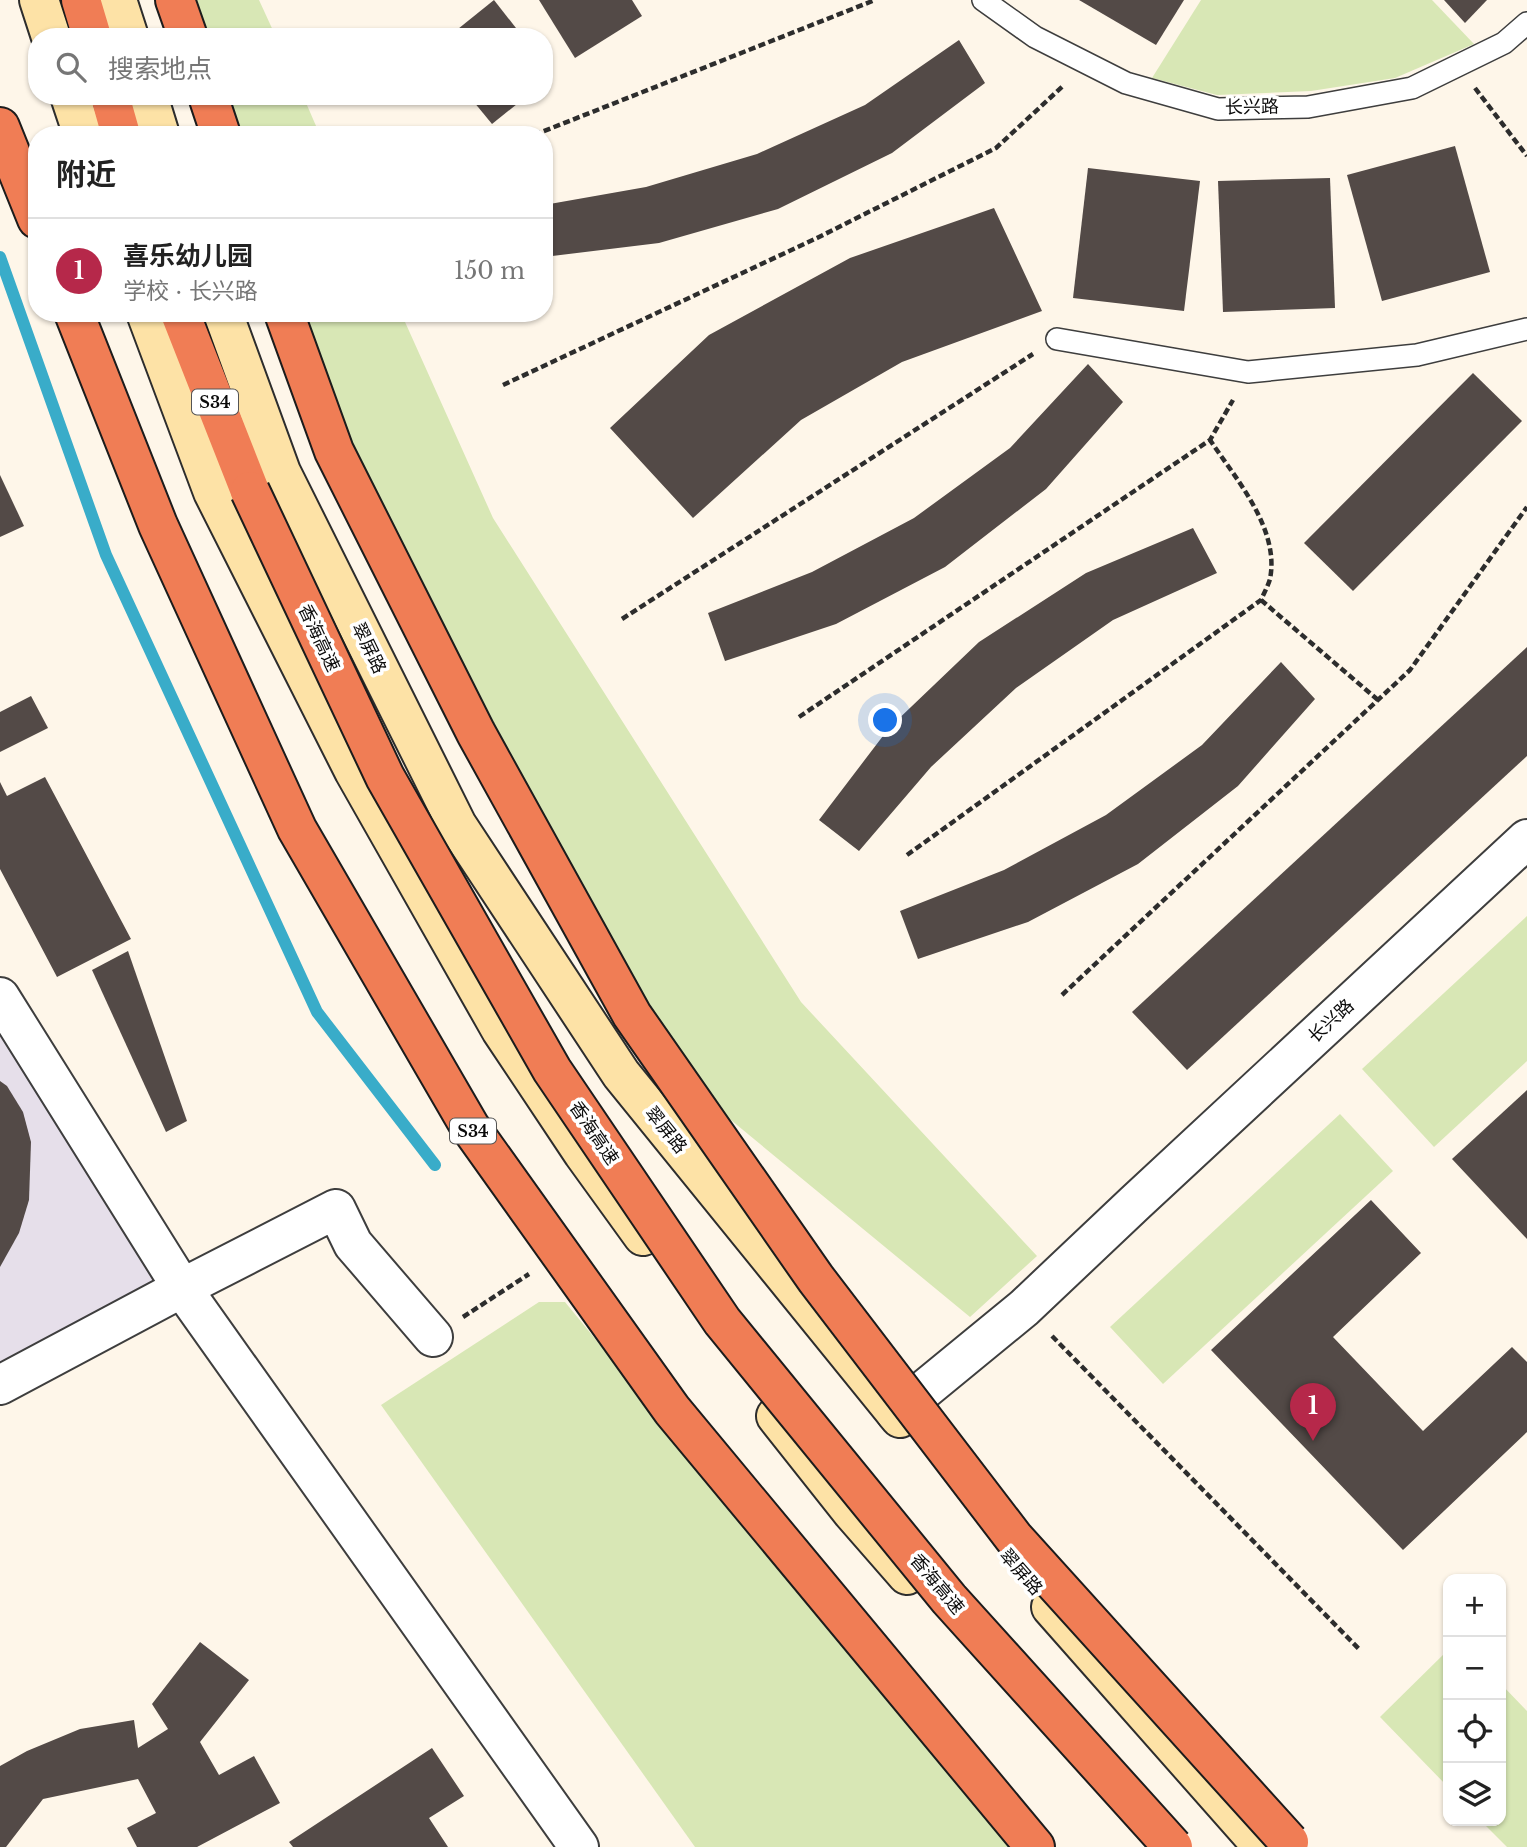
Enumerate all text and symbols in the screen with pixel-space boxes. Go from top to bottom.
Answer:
search box [28,28,553,105]
icon: search [52,48,90,86]
text: 搜索地点 [108,53,212,85]
street label: 长兴路 [1225,96,1279,118]
text: 附近 [56,156,116,193]
text: 喜乐幼儿园 [123,240,253,272]
text: 1 [74,257,84,285]
text: 150 m [454,257,525,285]
text: 学校 · 长兴路 [123,277,258,305]
road number: S34 [192,390,238,414]
street label: 香海高速 [294,601,344,675]
street label: 翠屏路 [347,619,391,677]
your location [868,703,902,737]
street label: 长兴路 [1304,995,1358,1047]
street label: 香海高速 [565,1097,623,1169]
street label: 翠屏路 [640,1102,692,1158]
road number: S34 [450,1119,496,1144]
pin: 1 [1290,1383,1336,1441]
street label: 翠屏路 [995,1544,1047,1600]
street label: 香海高速 [905,1549,969,1619]
map controls [1443,1574,1506,1826]
button: + [1443,1574,1506,1637]
button: − [1443,1637,1506,1700]
button: locate [1443,1700,1506,1763]
button: layers [1443,1763,1506,1826]

